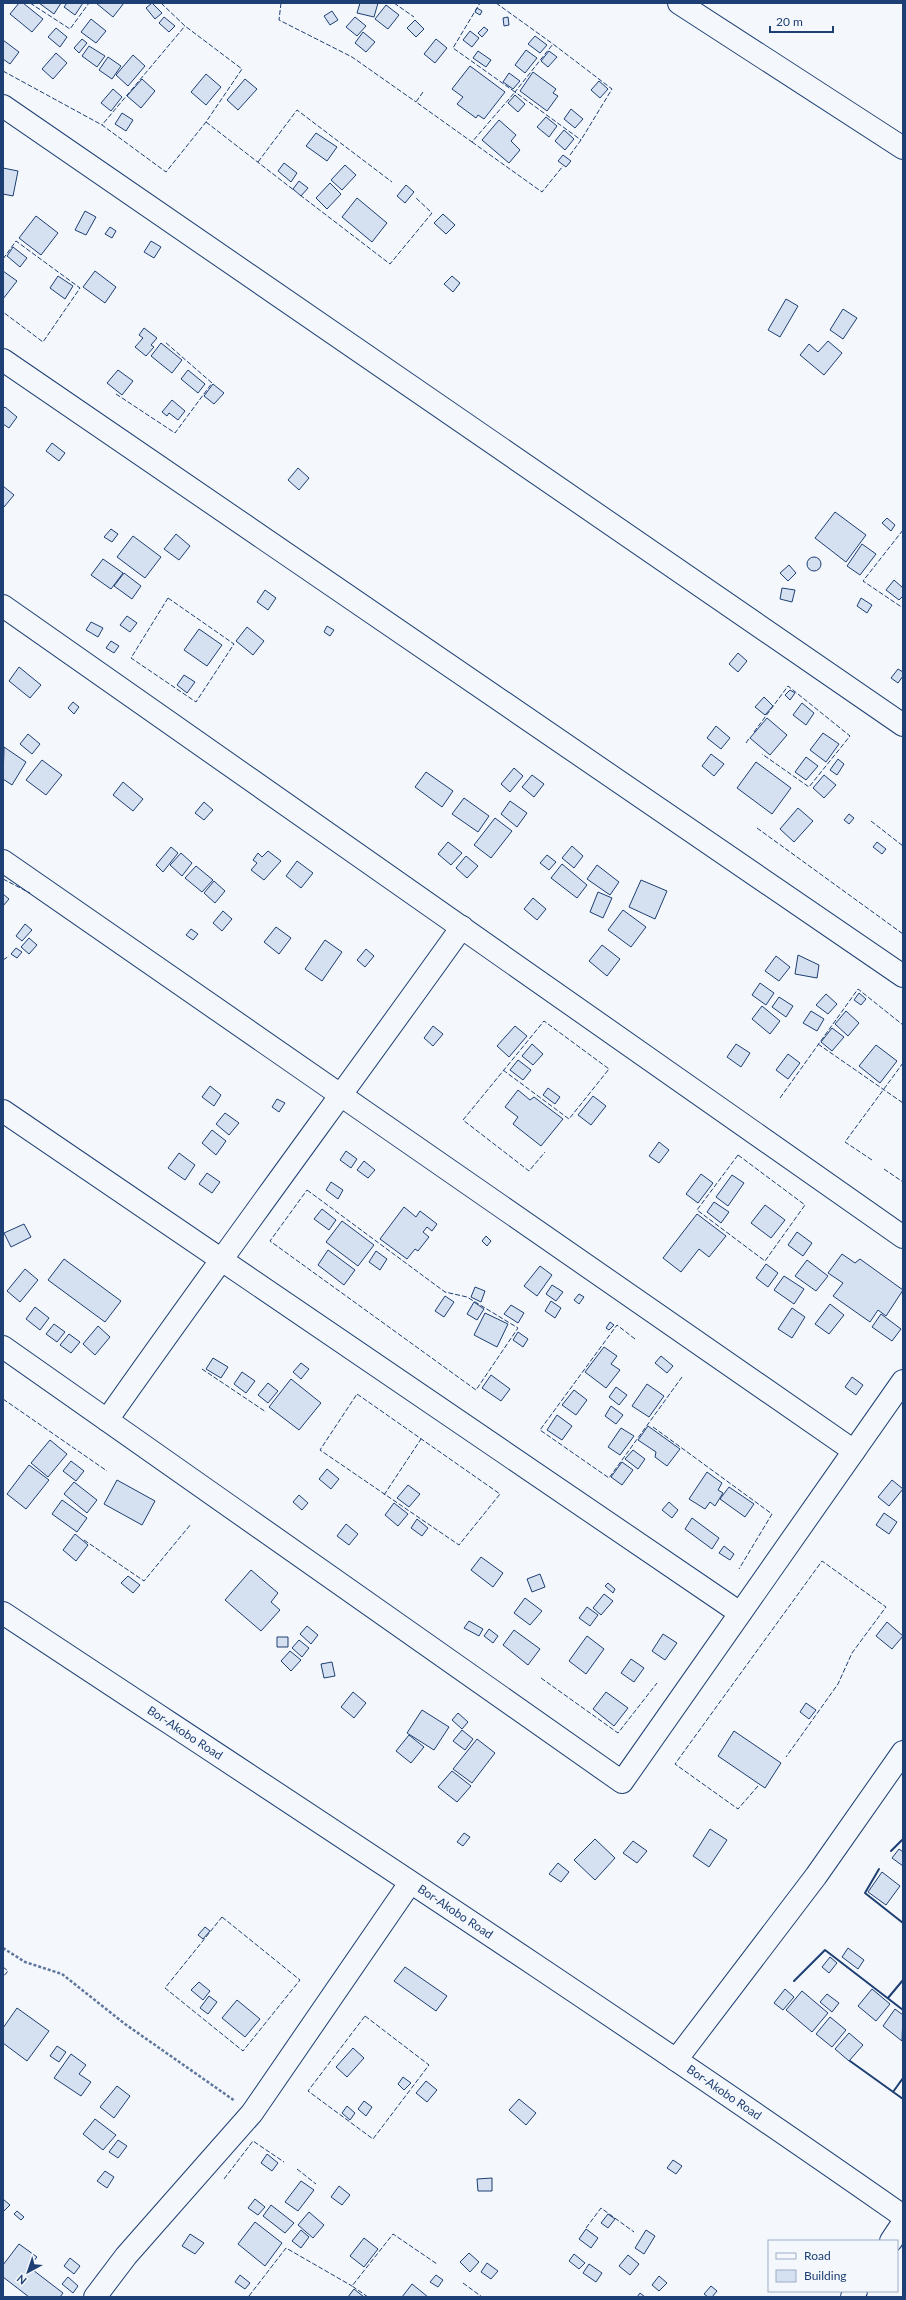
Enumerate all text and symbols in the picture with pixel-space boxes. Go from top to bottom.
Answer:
scale bar [770,8,833,34]
text: 20 m [776,14,803,29]
street label: Bor-Akobo Road [145,1702,226,1763]
street label: Bor-Akobo Road [415,1881,496,1942]
street label: Bor-Akobo Road [684,2061,765,2123]
legend [768,2240,898,2292]
text: Road [804,2248,831,2263]
north arrow [8,2252,48,2292]
text: Building [804,2268,847,2283]
text: N [14,2272,29,2288]

